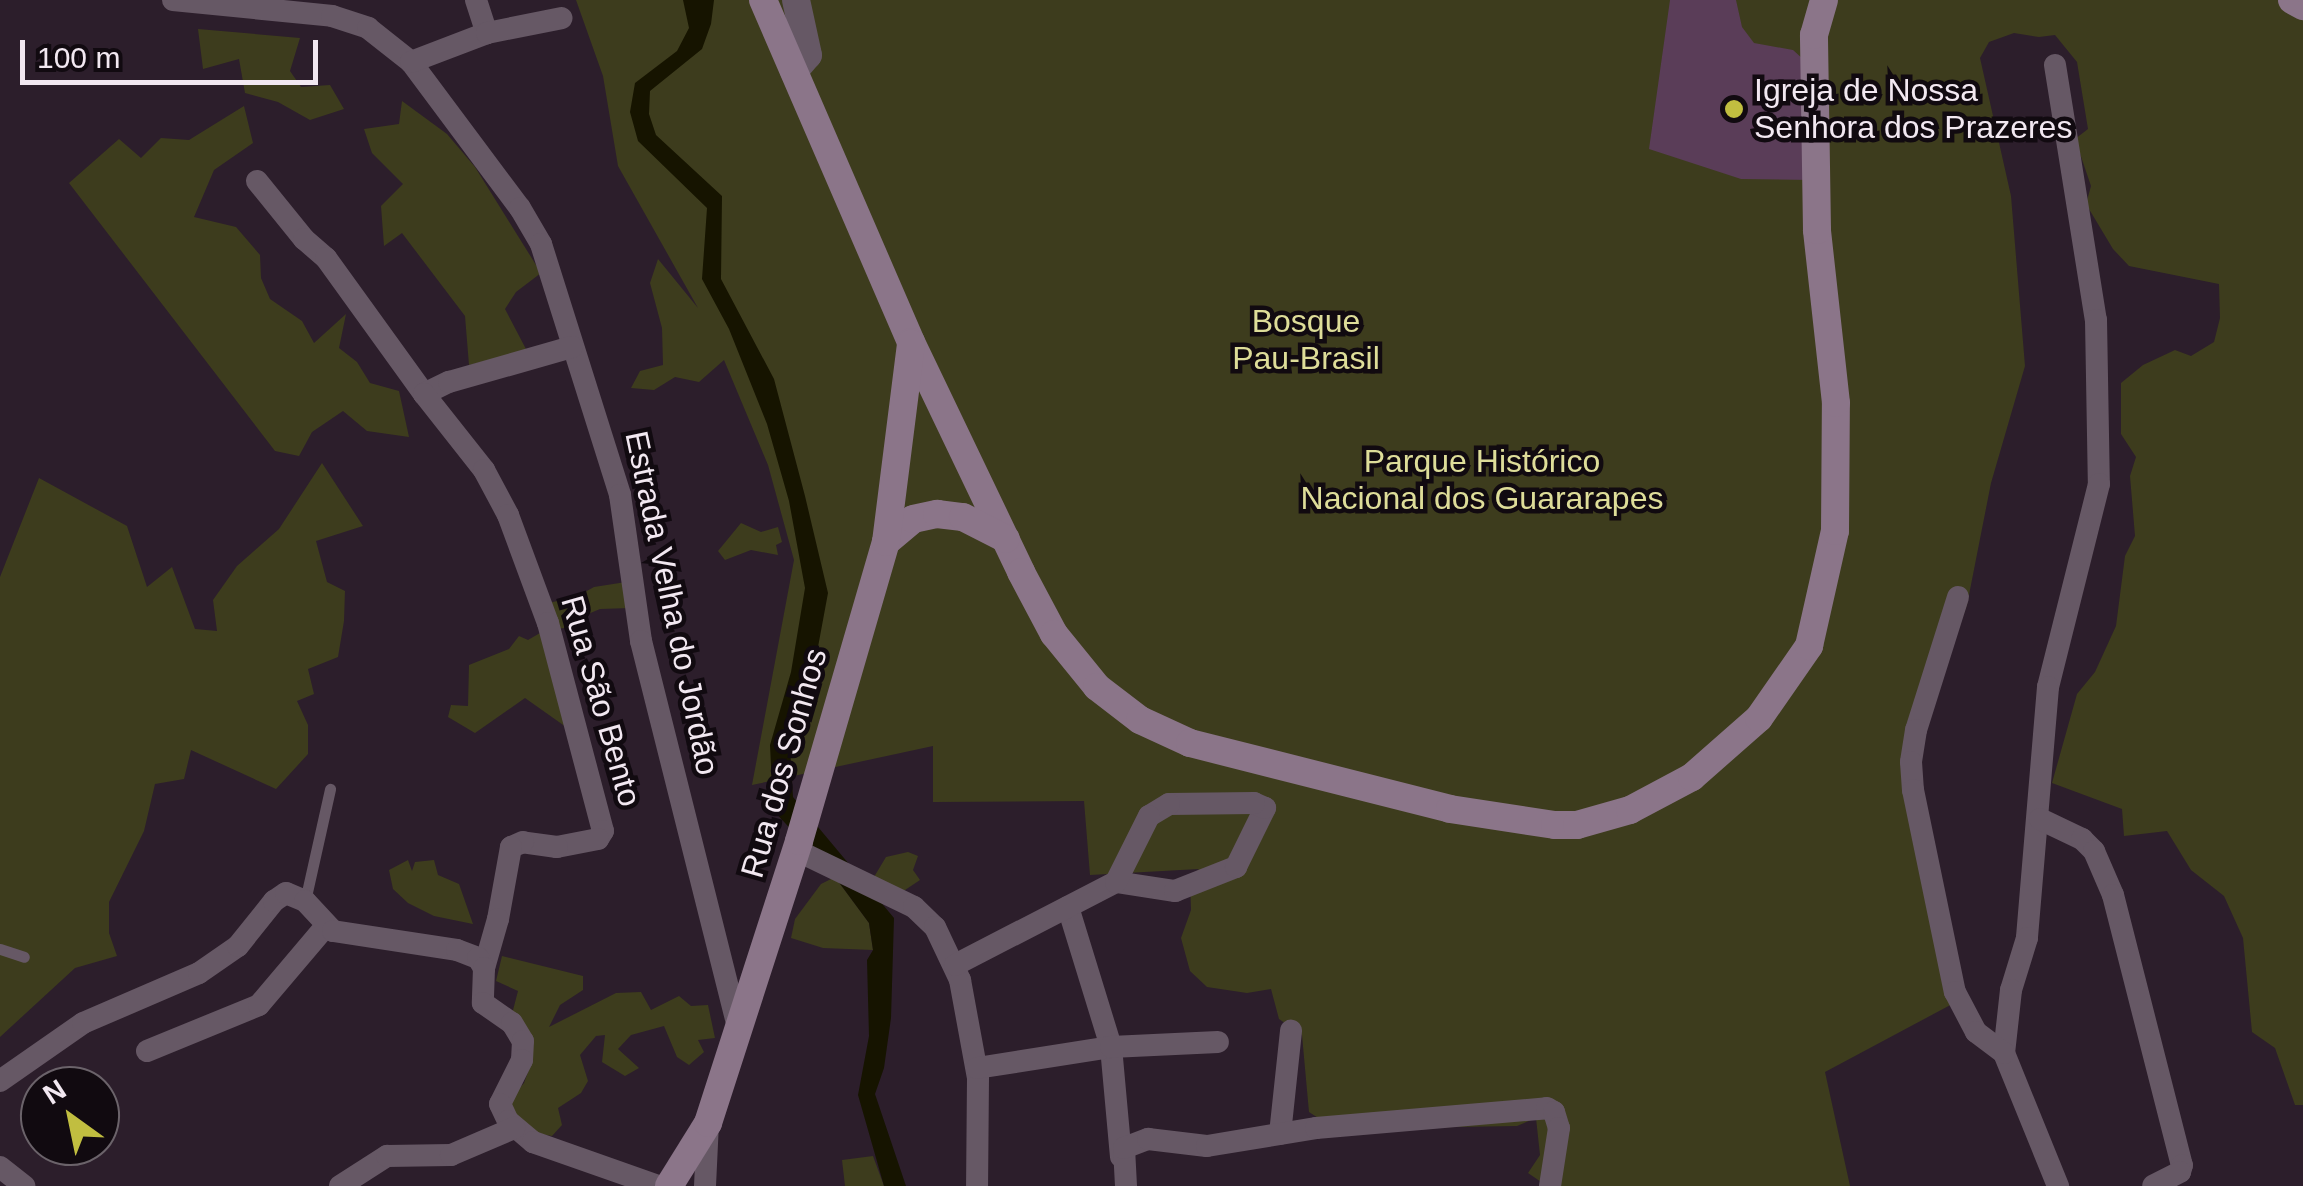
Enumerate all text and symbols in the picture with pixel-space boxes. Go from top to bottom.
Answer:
scale bar [25,20,322,82]
text: 100 m [37,41,120,74]
place label: Igreja de Nossa Senhora dos Prazeres [1754,72,2072,147]
marker: Igreja de Nossa Senhora dos Prazeres [1723,98,1745,120]
park label: Bosque Pau-Brasil [1232,303,1380,378]
street label: Estrada Velha do Jordão [617,428,727,778]
park label: Parque Histórico Nacional dos Guararapes [1301,443,1663,518]
street label: Rua São Bento [553,591,649,811]
street label: Rua dos Sonhos [733,644,835,882]
north arrow [20,1066,120,1166]
text: N [38,1074,71,1111]

